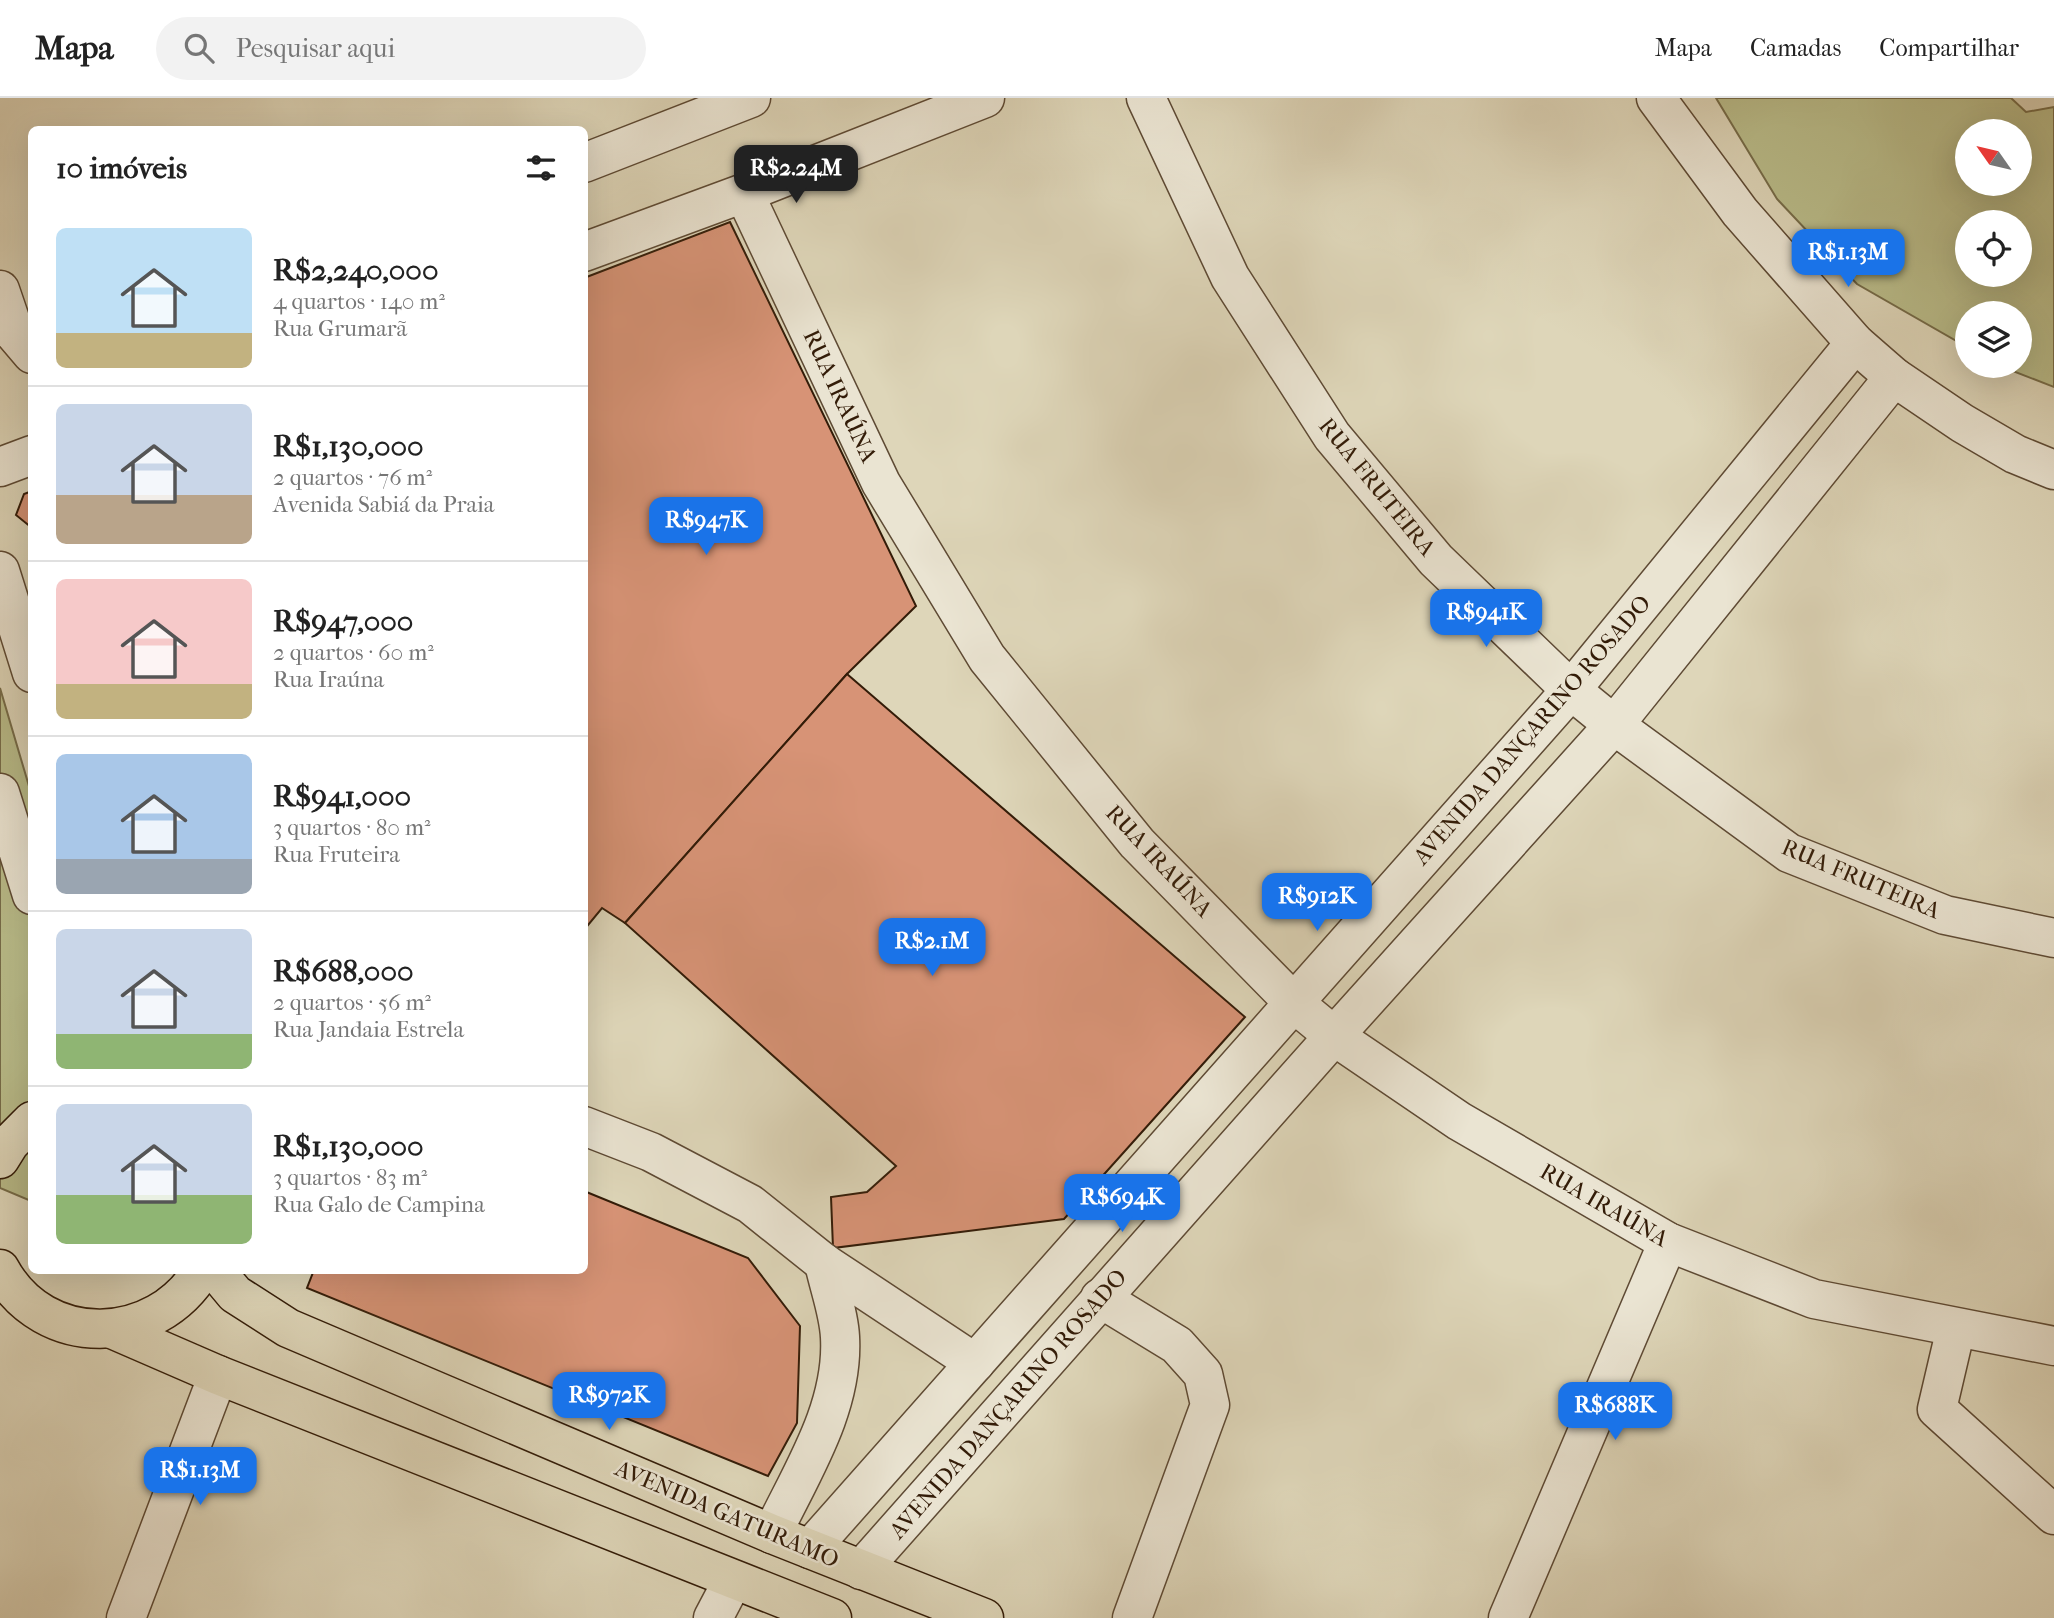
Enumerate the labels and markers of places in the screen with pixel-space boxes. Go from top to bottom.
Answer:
pin: R$2.24M [731,146,861,205]
pin: R$1.13M [1783,230,1913,289]
pin: R$947K [649,498,763,557]
pin: R$941K [1429,589,1543,649]
pin: R$912K [1260,874,1374,933]
pin: R$2.1M [875,918,989,978]
pin: R$694K [1065,1174,1179,1234]
pin: R$972K [552,1372,666,1432]
pin: R$688K [1558,1382,1672,1442]
pin: R$1.13M [135,1448,265,1507]

